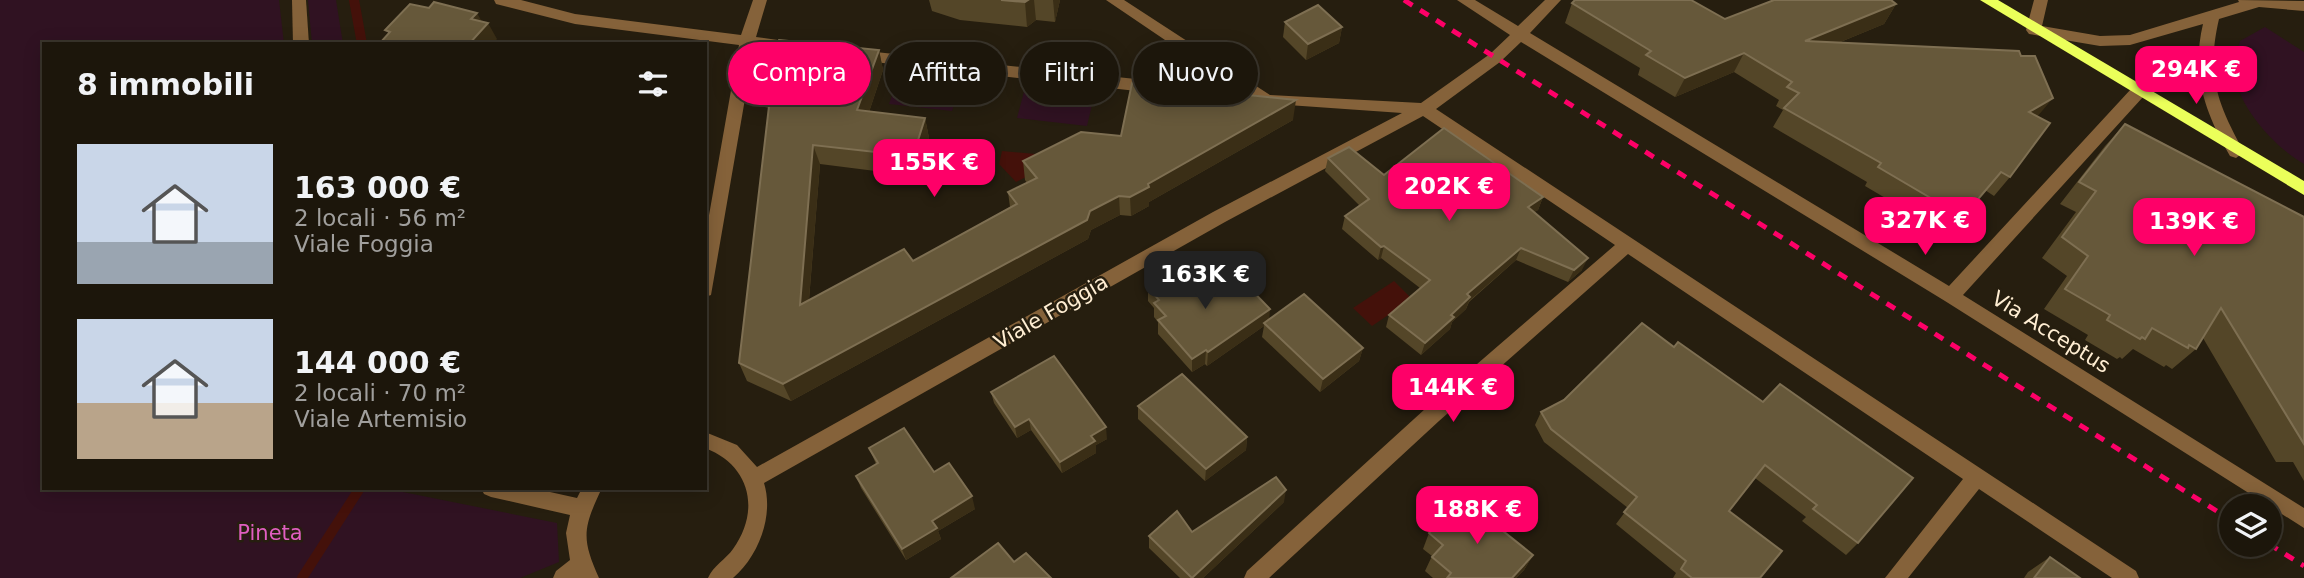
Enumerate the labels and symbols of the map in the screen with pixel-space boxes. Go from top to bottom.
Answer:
pin: 294K € [2139,46,2253,106]
pin: 155K € [877,140,991,199]
pin: 202K € [1392,164,1506,223]
pin: 327K € [1868,198,1982,257]
pin: 139K € [2137,198,2251,258]
pin: 163K € [1148,252,1262,311]
street label: Viale Foggia [990,270,1112,354]
street label: Via Acceptus [1987,286,2115,378]
pin: 144K € [1396,364,1510,424]
pin: 188K € [1420,486,1534,546]
park label: Pineta [237,521,303,545]

